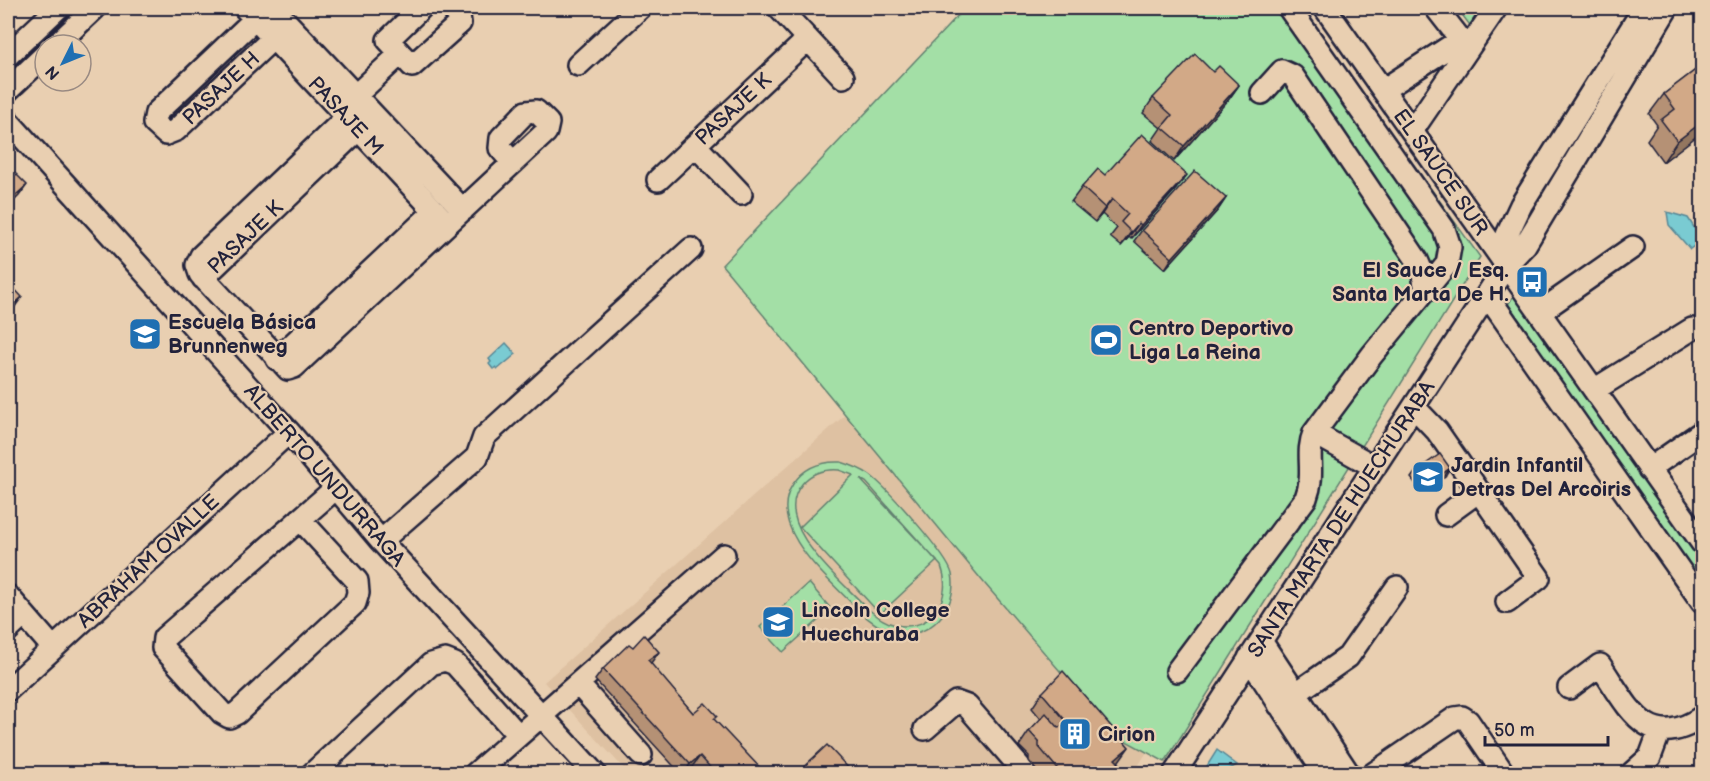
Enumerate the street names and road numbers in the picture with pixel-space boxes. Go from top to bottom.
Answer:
street label: PASAJE H [178,46,265,130]
street label: PASAJE K [690,68,777,151]
street label: PASAJE M [303,72,389,161]
street label: EL SAUCE SUR [1388,104,1493,240]
street label: PASAJE K [203,195,288,279]
street label: SANTA MARTA DE HUECHURABA [1242,376,1440,662]
street label: ALBERTO UNDURRAGA [239,379,411,572]
street label: ABRAHAM OVALLE [72,489,224,633]

